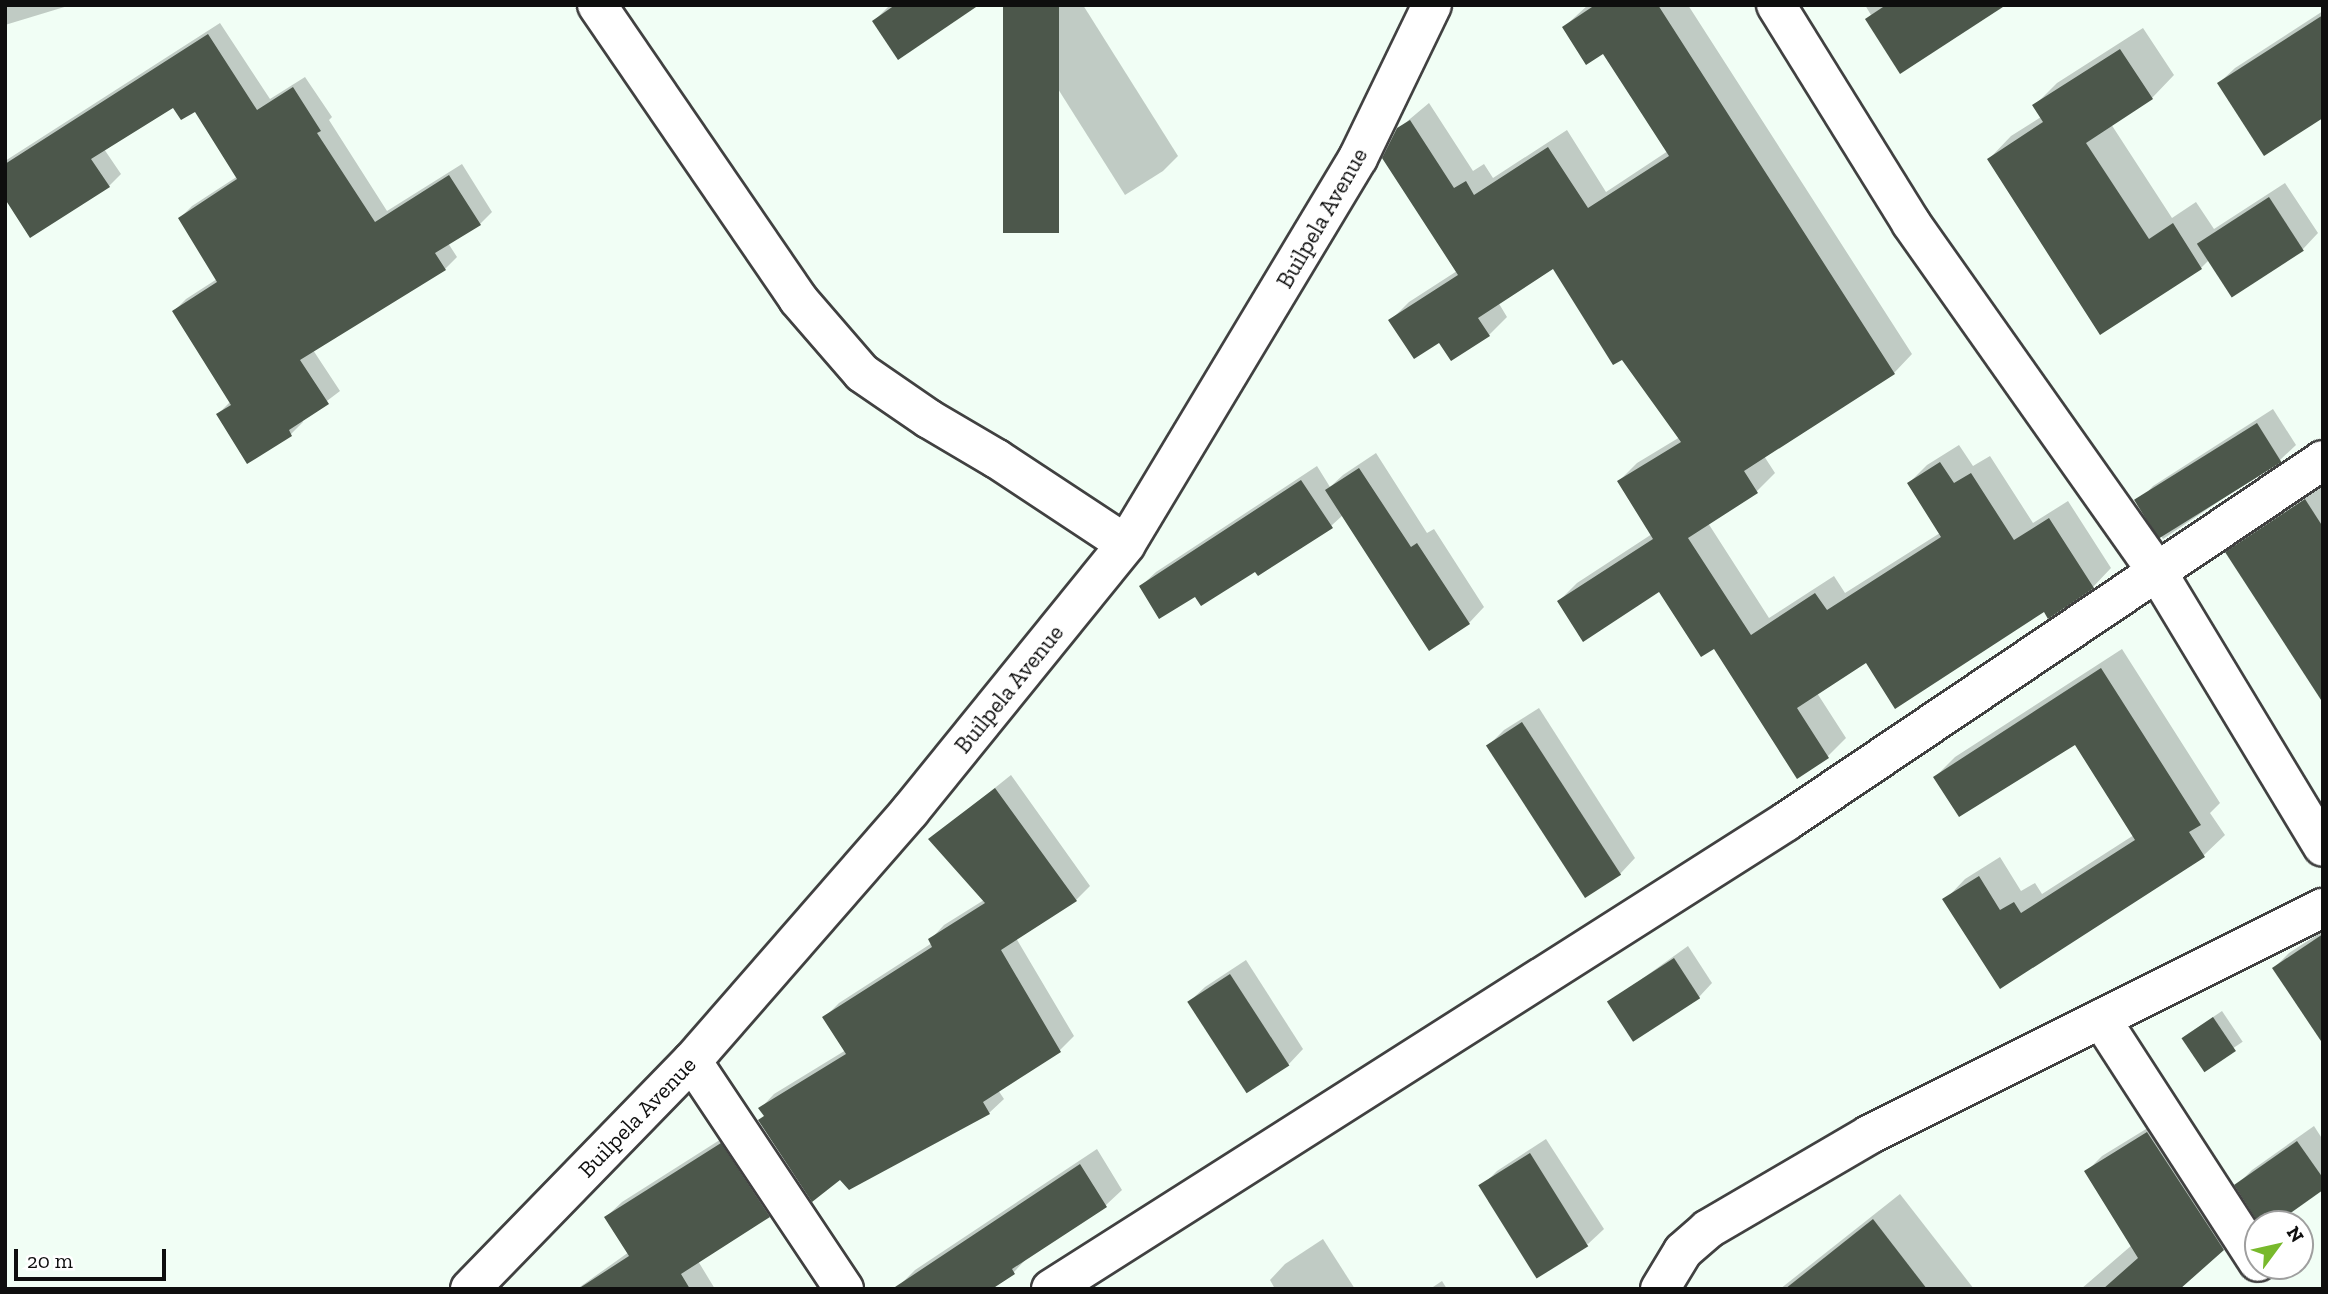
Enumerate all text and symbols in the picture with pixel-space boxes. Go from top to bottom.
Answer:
street label: Builpela Avenue [1271,143,1373,293]
street label: Builpela Avenue [949,619,1069,759]
street label: Builpela Avenue [572,1051,702,1183]
north arrow [2244,1210,2314,1280]
text: N [2282,1222,2309,1247]
scale bar [18,1234,170,1278]
text: 20 m [27,1248,73,1273]

